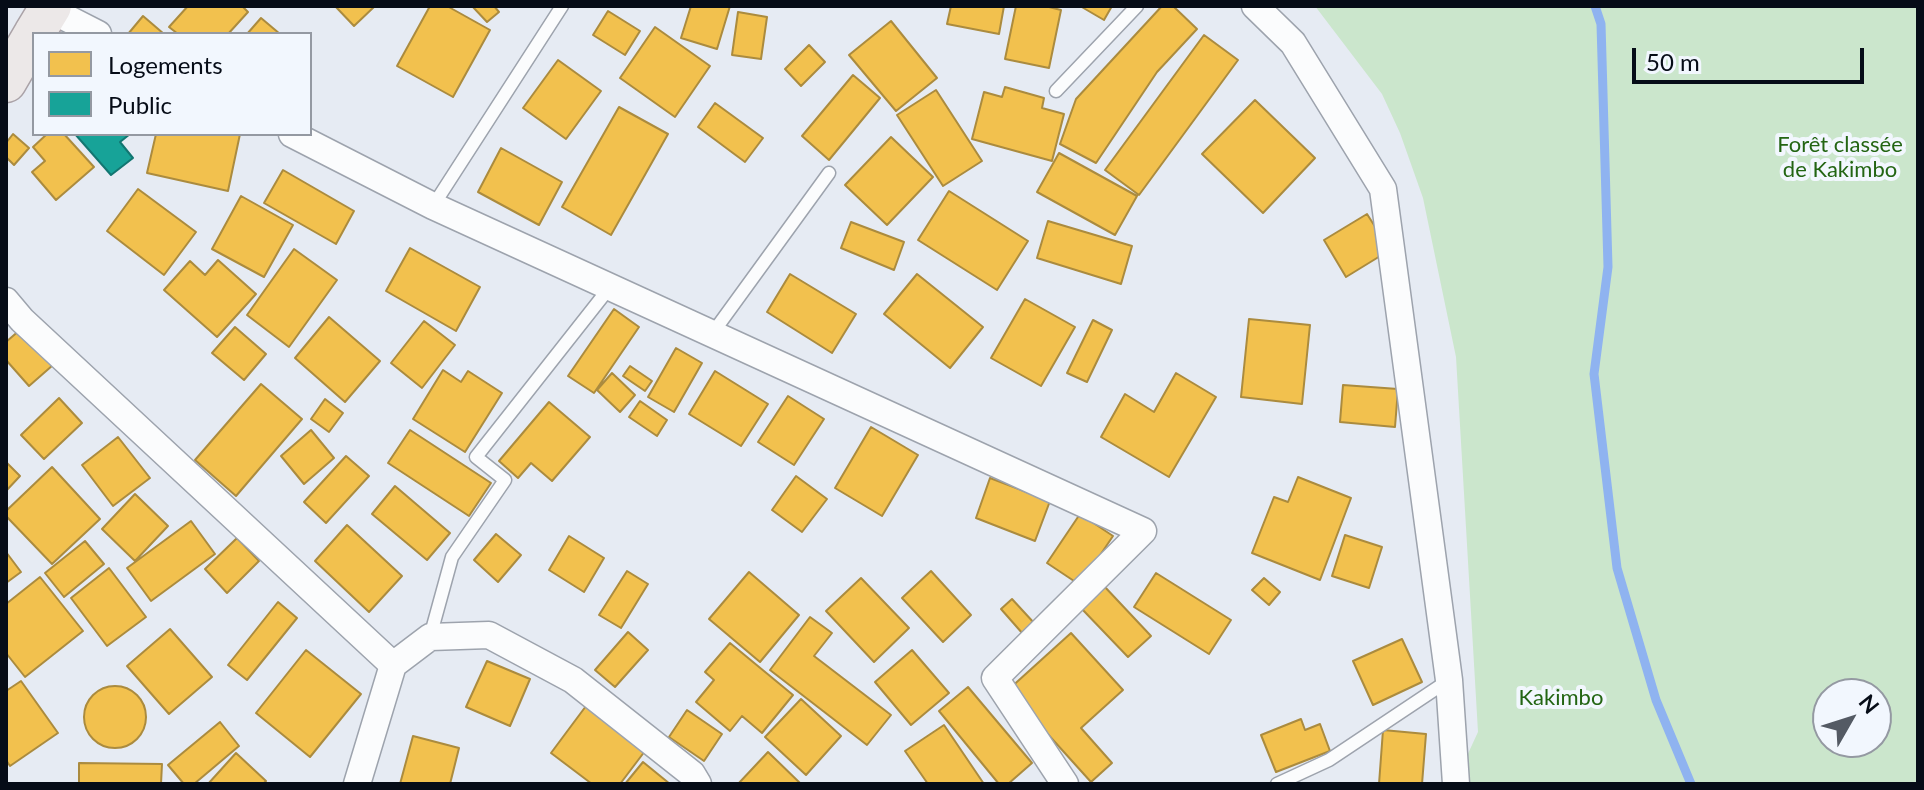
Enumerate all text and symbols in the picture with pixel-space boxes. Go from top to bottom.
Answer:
legend [32,32,312,136]
scale bar [1636,32,1868,82]
text: 50 m [1646,47,1700,76]
text: Logements [108,50,223,79]
text: Public [108,90,172,119]
park label: Forêt classée de Kakimbo [1777,132,1903,184]
north arrow [1812,678,1892,758]
park label: Kakimbo [1519,685,1603,711]
text: N [1854,689,1885,719]

